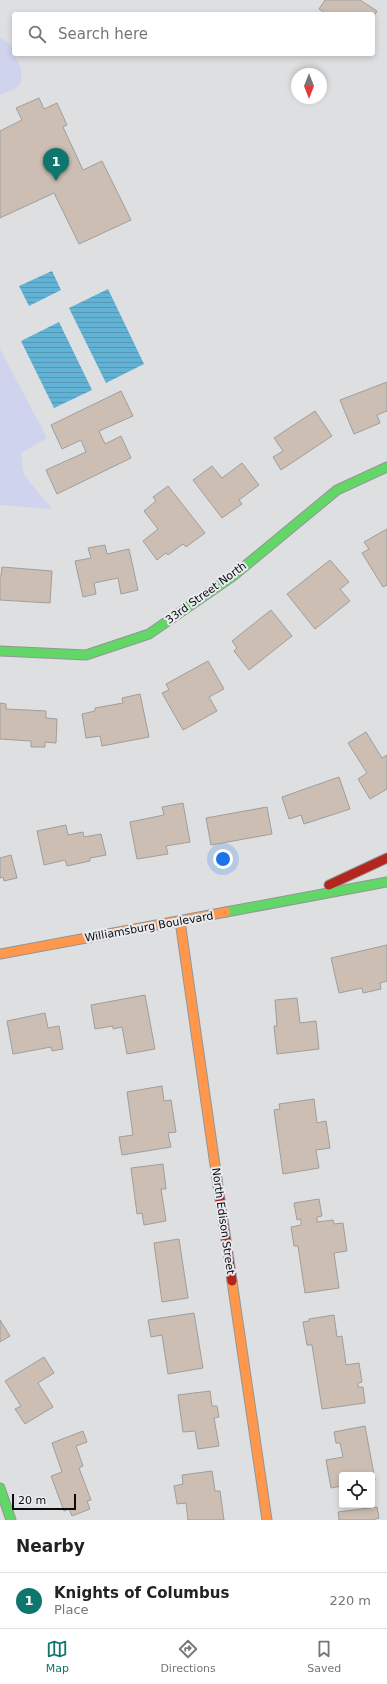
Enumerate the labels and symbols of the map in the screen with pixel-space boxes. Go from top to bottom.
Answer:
north arrow [291,68,327,104]
pin: 1 [43,148,69,181]
street label: 33rd Street North [163,559,249,627]
your location [213,849,233,869]
street label: Williamsburg Boulevard [84,909,214,945]
street label: North Edison Street [209,1167,237,1276]
scale bar [12,1492,76,1511]

